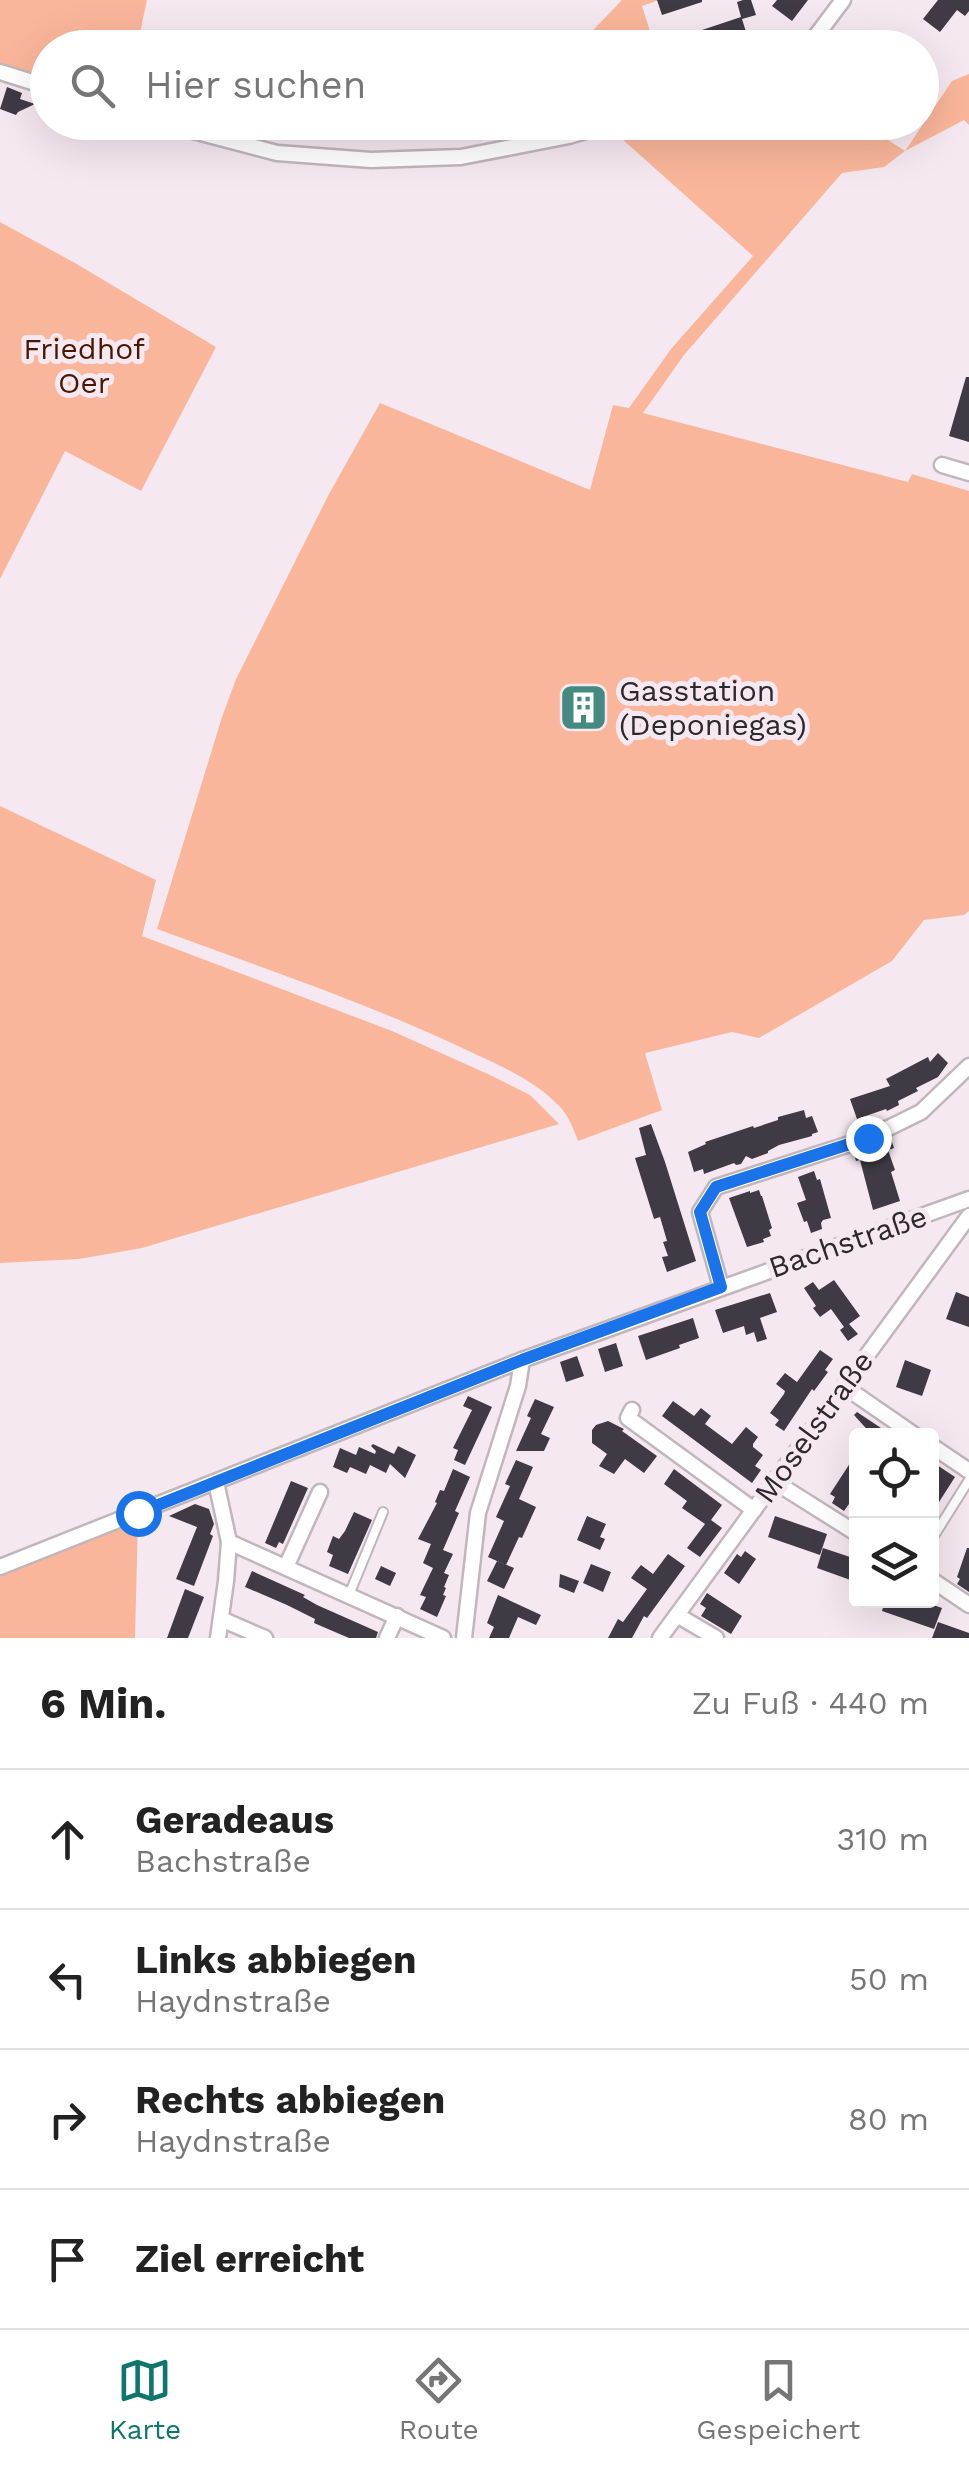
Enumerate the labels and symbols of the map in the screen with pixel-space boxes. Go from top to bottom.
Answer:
park label: Friedhof Oer [23,331,145,400]
place label: Gasstation (Deponiegas) [619,673,807,742]
building icon: Gasstation (Deponiegas) [558,682,610,734]
route end [846,1116,892,1162]
street label: Bachstraße [764,1198,932,1285]
street label: Moselstraße [747,1344,880,1509]
route start [116,1491,162,1537]

